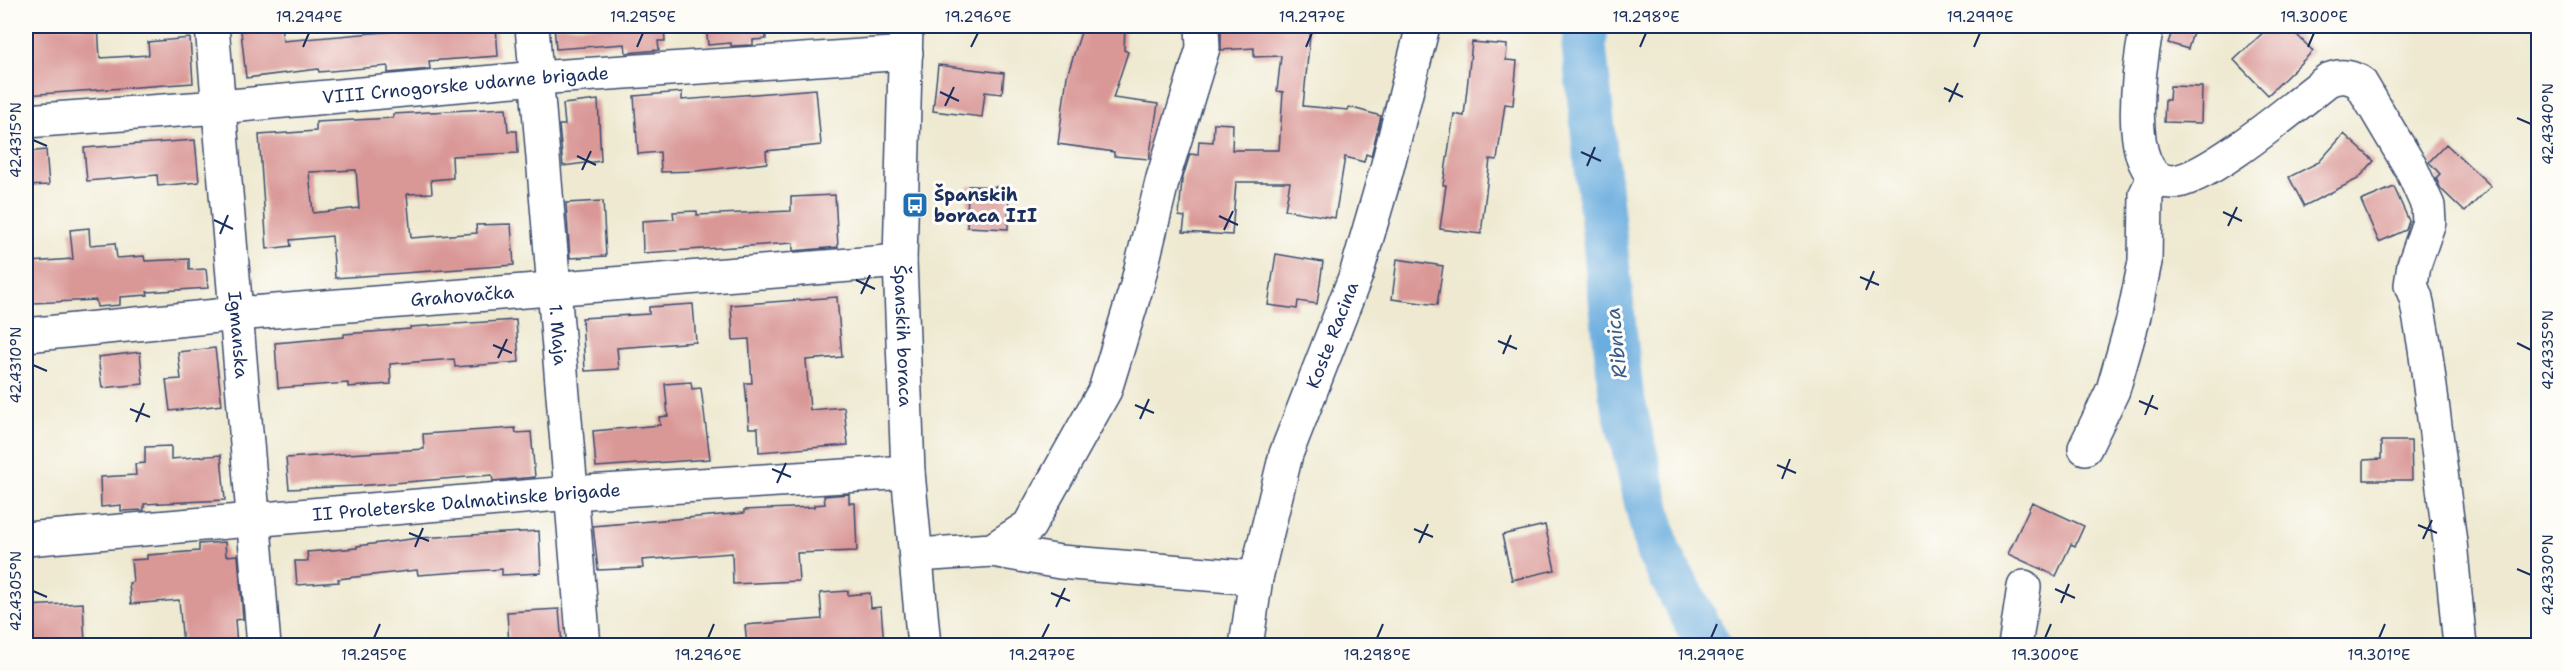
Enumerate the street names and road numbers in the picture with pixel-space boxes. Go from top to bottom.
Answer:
street label: VIII Crnogorske udarne brigade [321,61,610,109]
street label: Španskih boraca [888,264,918,407]
street label: Koste Racina [1301,278,1364,392]
street label: Grahovačka [409,280,515,312]
street label: Igmanska [222,290,254,379]
street label: 1. Maja [543,303,572,366]
street label: II Proleterske Dalmatinske brigade [311,478,621,527]

